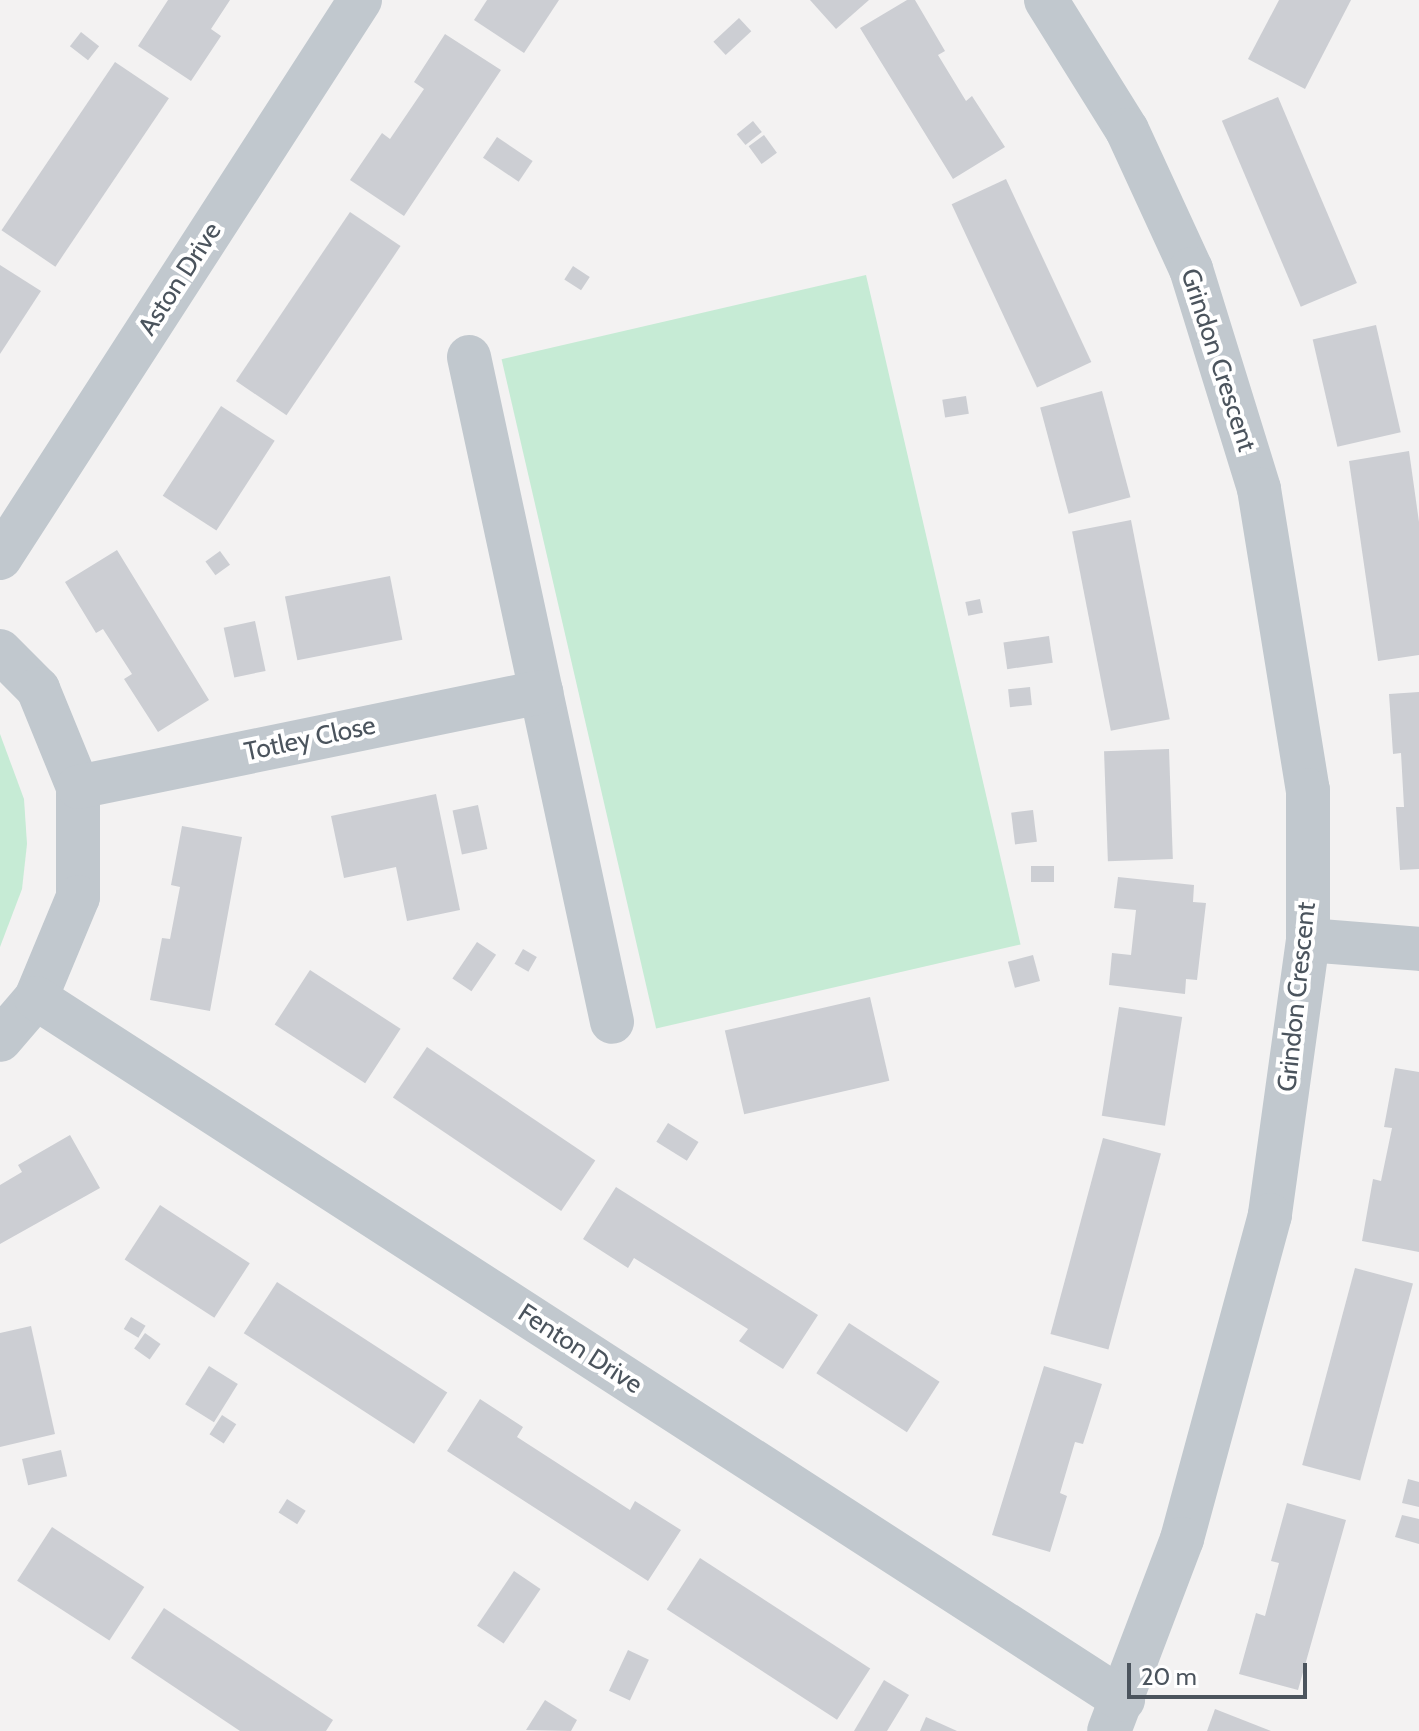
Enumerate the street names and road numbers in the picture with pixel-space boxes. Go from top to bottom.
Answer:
street label: Aston Drive [132,217,228,341]
street label: Grindon Crescent [1174,265,1262,455]
street label: Totley Close [242,710,378,768]
street label: Grindon Crescent [1272,901,1322,1093]
street label: Fenton Drive [512,1297,648,1401]

